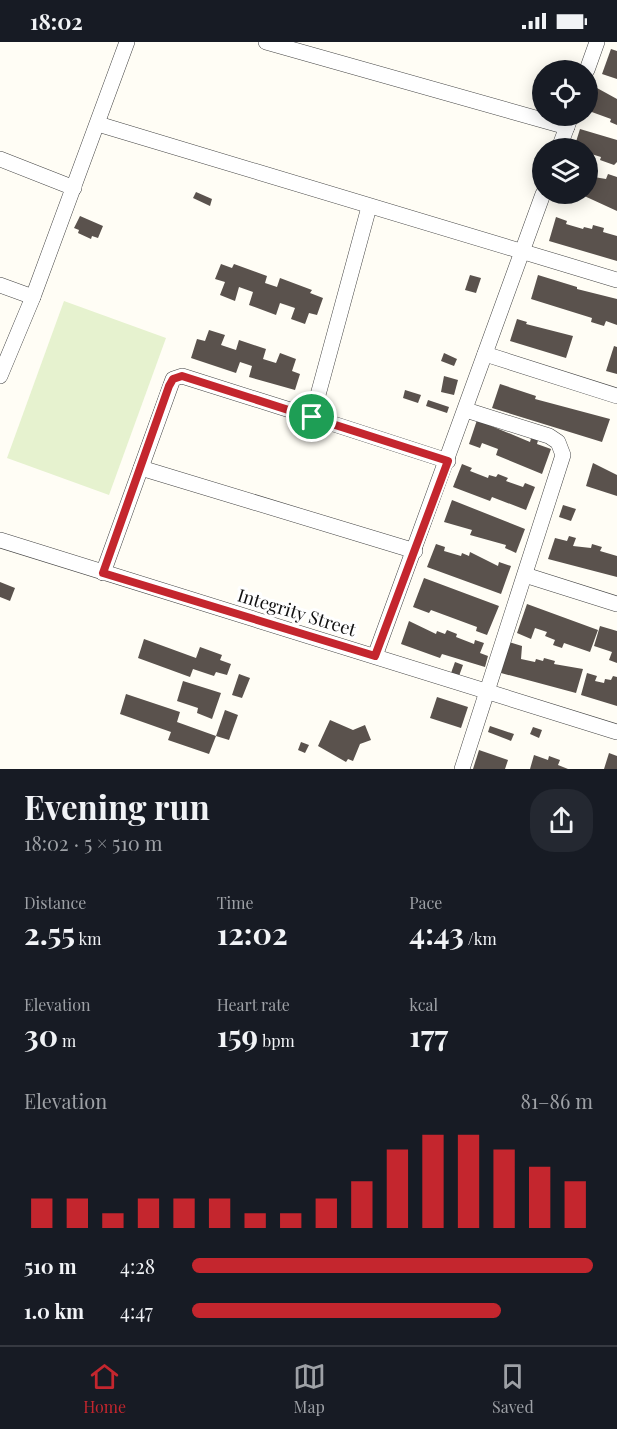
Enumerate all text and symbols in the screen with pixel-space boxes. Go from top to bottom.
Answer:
text: 18:02 [30,6,83,36]
map controls [532,60,598,204]
button: locate [532,60,598,126]
button: layers [532,138,598,204]
pin [286,391,337,442]
icon: arrive [295,400,328,433]
street label: Integrity Street [235,583,360,642]
text: Evening run [24,784,210,828]
button: share [530,789,593,852]
text: 18:02 · 5 × 510 m [24,829,163,856]
text: Distance [24,892,86,913]
text: Time [217,892,254,913]
text: Pace [409,892,442,913]
text: 2.55 [24,913,75,953]
text: 12:02 [217,913,288,953]
text: 4:43 [409,913,464,953]
text: km [75,928,101,949]
text: /km [464,928,497,949]
text: Elevation [24,994,91,1015]
text: Heart rate [217,994,290,1015]
text: kcal [409,994,438,1015]
text: 30 [24,1015,58,1055]
text: 159 [217,1015,258,1055]
text: 177 [409,1015,448,1055]
text: m [58,1030,76,1051]
text: bpm [258,1030,295,1051]
text: Elevation [24,1087,107,1114]
text: 81–86 m [521,1087,593,1114]
text: 510 m [24,1252,77,1279]
text: 4:28 [120,1252,155,1279]
text: 1.0 km [24,1297,84,1324]
text: 4:47 [120,1297,153,1324]
tab: Home [83,1360,126,1417]
tab: Map [293,1360,326,1417]
tab: Saved [492,1360,534,1417]

